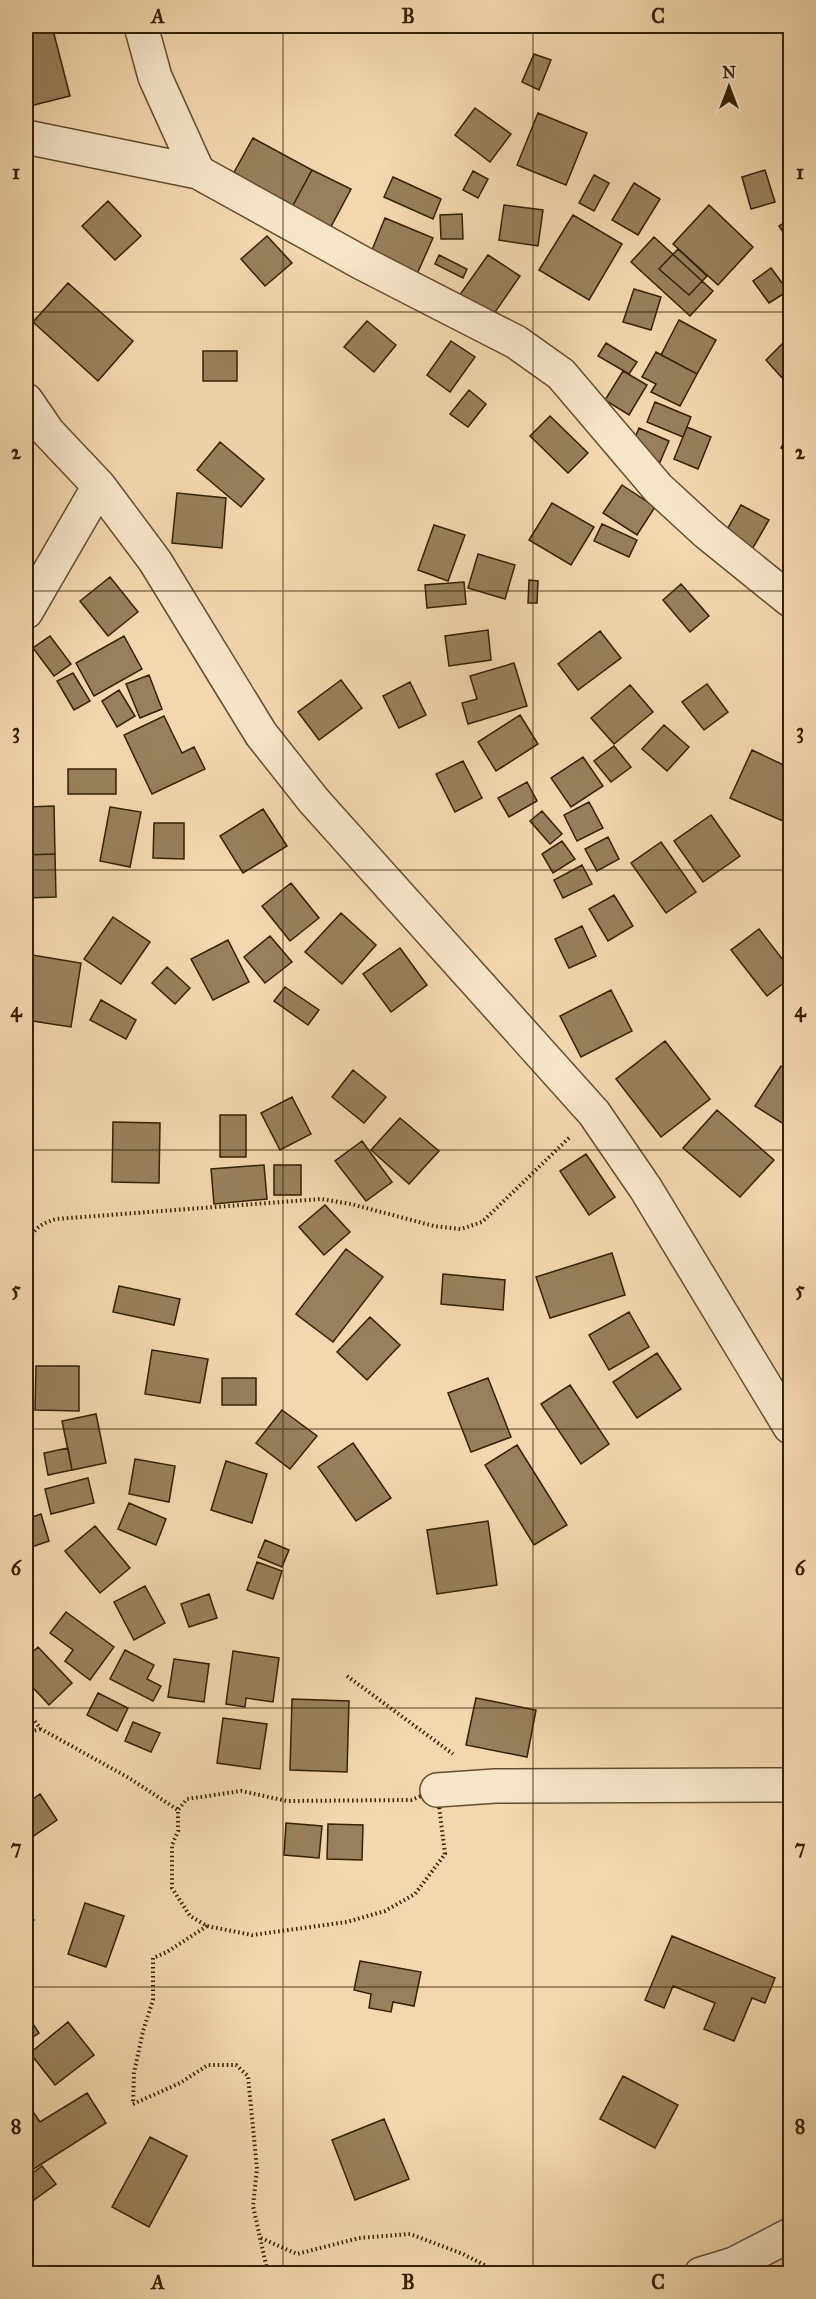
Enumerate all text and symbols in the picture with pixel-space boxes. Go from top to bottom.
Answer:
text: A [149,4,165,28]
text: B [401,4,415,28]
text: C [651,4,665,28]
north arrow [699,57,759,117]
text: N [722,63,736,82]
text: 1 [12,160,20,184]
text: 1 [796,160,804,184]
text: 2 [11,440,22,464]
text: 2 [795,440,806,464]
text: 3 [12,719,20,744]
text: 3 [796,719,804,744]
text: 4 [10,998,22,1023]
text: 4 [794,998,806,1023]
text: 5 [11,1277,21,1301]
text: 5 [795,1277,805,1301]
text: 6 [11,1556,23,1580]
text: 6 [795,1556,807,1580]
text: 7 [11,1835,22,1859]
text: 7 [795,1835,806,1859]
text: 8 [11,2114,21,2138]
text: 8 [795,2114,805,2138]
text: A [149,2270,165,2294]
text: B [401,2270,415,2294]
text: C [651,2270,665,2294]

